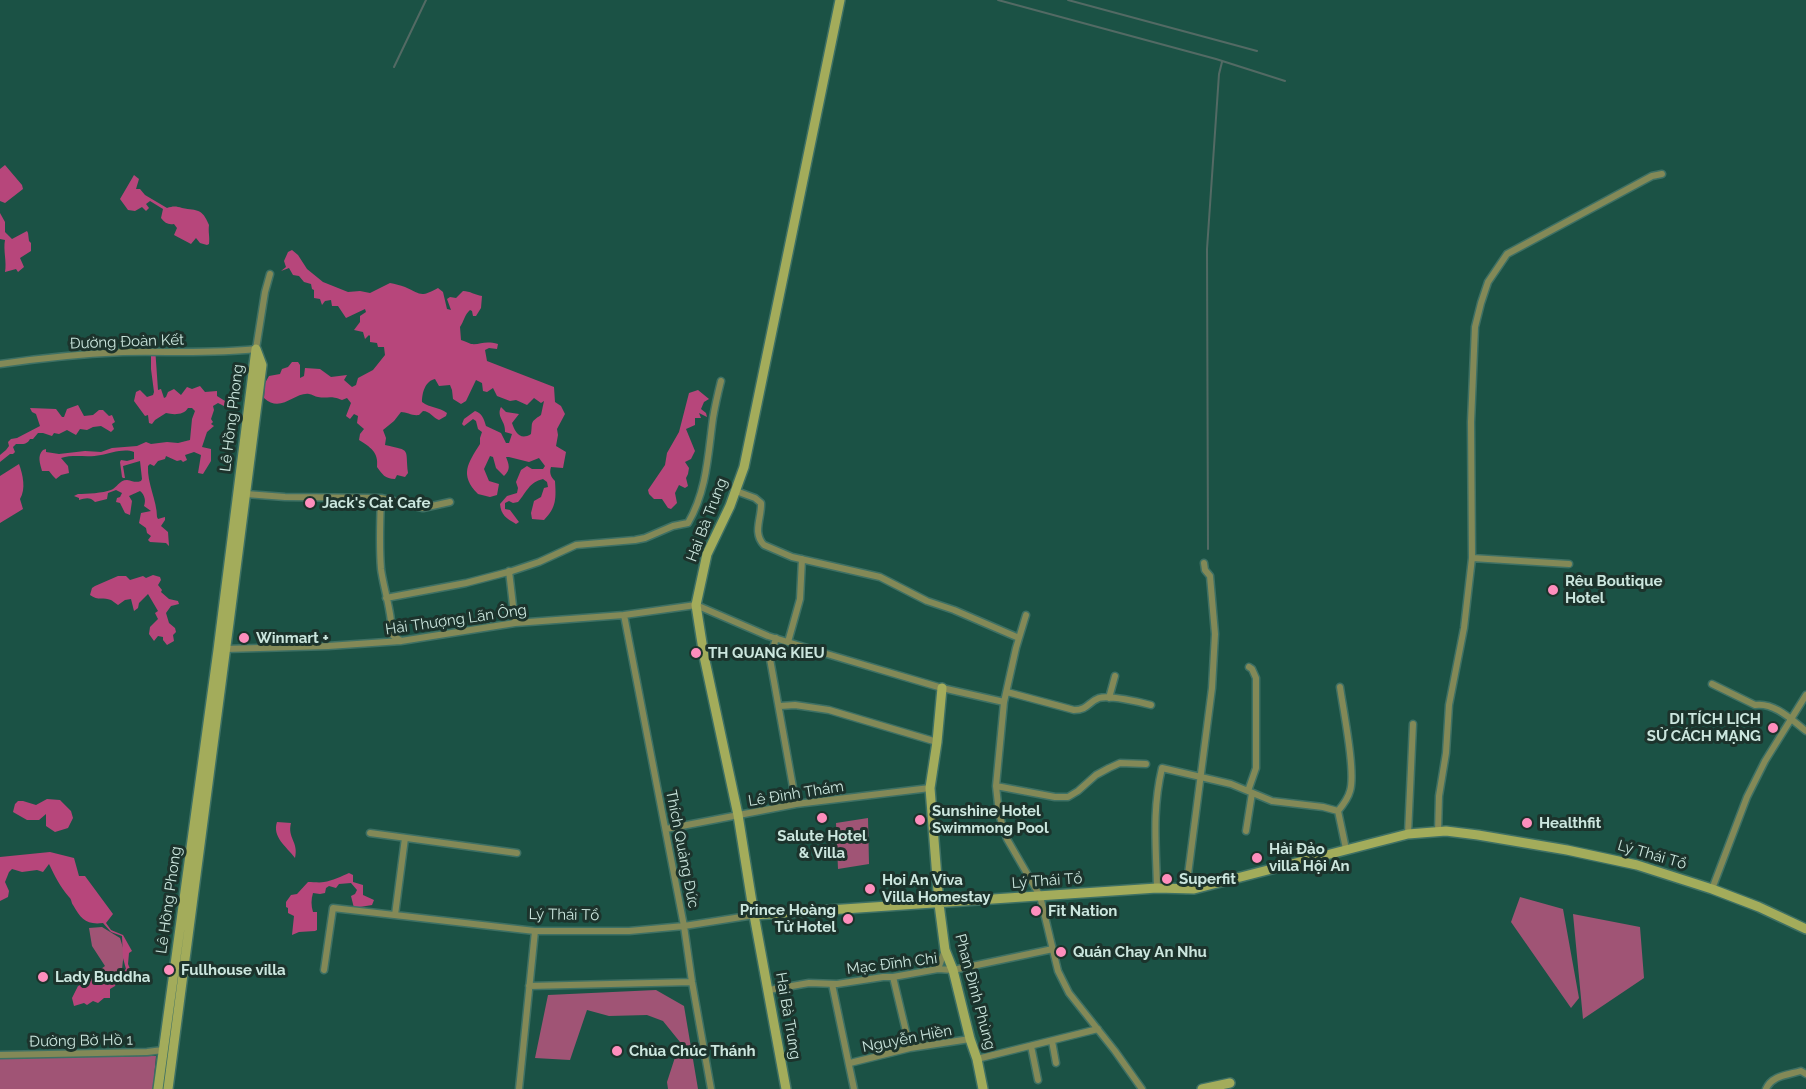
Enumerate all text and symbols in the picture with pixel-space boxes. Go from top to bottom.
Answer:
street label: Đường Đoàn Kết [69,331,185,353]
street label: Lê Hồng Phong [216,363,248,473]
street label: Hai Bà Trưng [683,476,731,564]
place label: Jack's Cat Cafe [322,494,431,512]
marker: Jack's Cat Cafe [303,496,317,510]
place label: Rêu Boutique Hotel [1565,572,1662,607]
marker: Rêu Boutique Hotel [1546,583,1560,597]
street label: Hải Thượng Lãn Ông [384,601,528,639]
place label: Winmart + [256,629,329,647]
marker: Winmart + [237,631,251,645]
place label: TH QUANG KIEU [708,644,825,662]
marker: TH QUANG KIEU [689,646,703,660]
place label: DI TÍCH LỊCH SỬ CÁCH MẠNG [1647,710,1761,745]
marker: DI TÍCH LỊCH SỬ CÁCH MẠNG [1766,721,1780,735]
street label: Lê Đình Thám [747,778,845,810]
street label: Thích Quảng Đức [662,788,702,910]
place label: Sunshine Hotel Swimmong Pool [932,802,1049,837]
marker: Salute Hotel & Villa [815,811,829,825]
marker: Sunshine Hotel Swimmong Pool [913,813,927,827]
place label: Healthfit [1539,814,1601,832]
marker: Healthfit [1520,816,1534,830]
place label: Salute Hotel & Villa [777,827,867,862]
street label: Lý Thái Tổ [1616,837,1688,873]
place label: Hải Đảo villa Hội An [1269,840,1350,875]
street label: Lê Hồng Phong [153,845,185,955]
marker: Hải Đảo villa Hội An [1250,851,1264,865]
street label: Lý Thái Tổ [1011,870,1083,892]
place label: Superfit [1179,870,1236,888]
place label: Hoi An Viva Villa Homestay [882,871,990,906]
marker: Superfit [1160,872,1174,886]
marker: Hoi An Viva Villa Homestay [863,882,877,896]
place label: Prince Hoàng Tử Hotel [740,901,836,936]
place label: Fit Nation [1048,902,1117,920]
marker: Fit Nation [1029,904,1043,918]
street label: Lý Thái Tổ [528,905,600,925]
marker: Prince Hoàng Tử Hotel [841,912,855,926]
street label: Phan Đình Phùng [951,932,999,1052]
place label: Quán Chay An Nhu [1073,943,1207,961]
marker: Quán Chay An Nhu [1054,945,1068,959]
street label: Mạc Đĩnh Chi [846,950,938,978]
place label: Fullhouse villa [181,961,286,979]
marker: Fullhouse villa [162,963,176,977]
place label: Lady Buddha [55,968,150,986]
marker: Lady Buddha [36,970,50,984]
street label: Hai Bà Trưng [771,971,805,1061]
street label: Nguyễn Hiền [861,1021,953,1057]
street label: Đường Bờ Hồ 1 [29,1031,133,1051]
place label: Chùa Chúc Thánh [629,1042,756,1060]
marker: Chùa Chúc Thánh [610,1044,624,1058]

